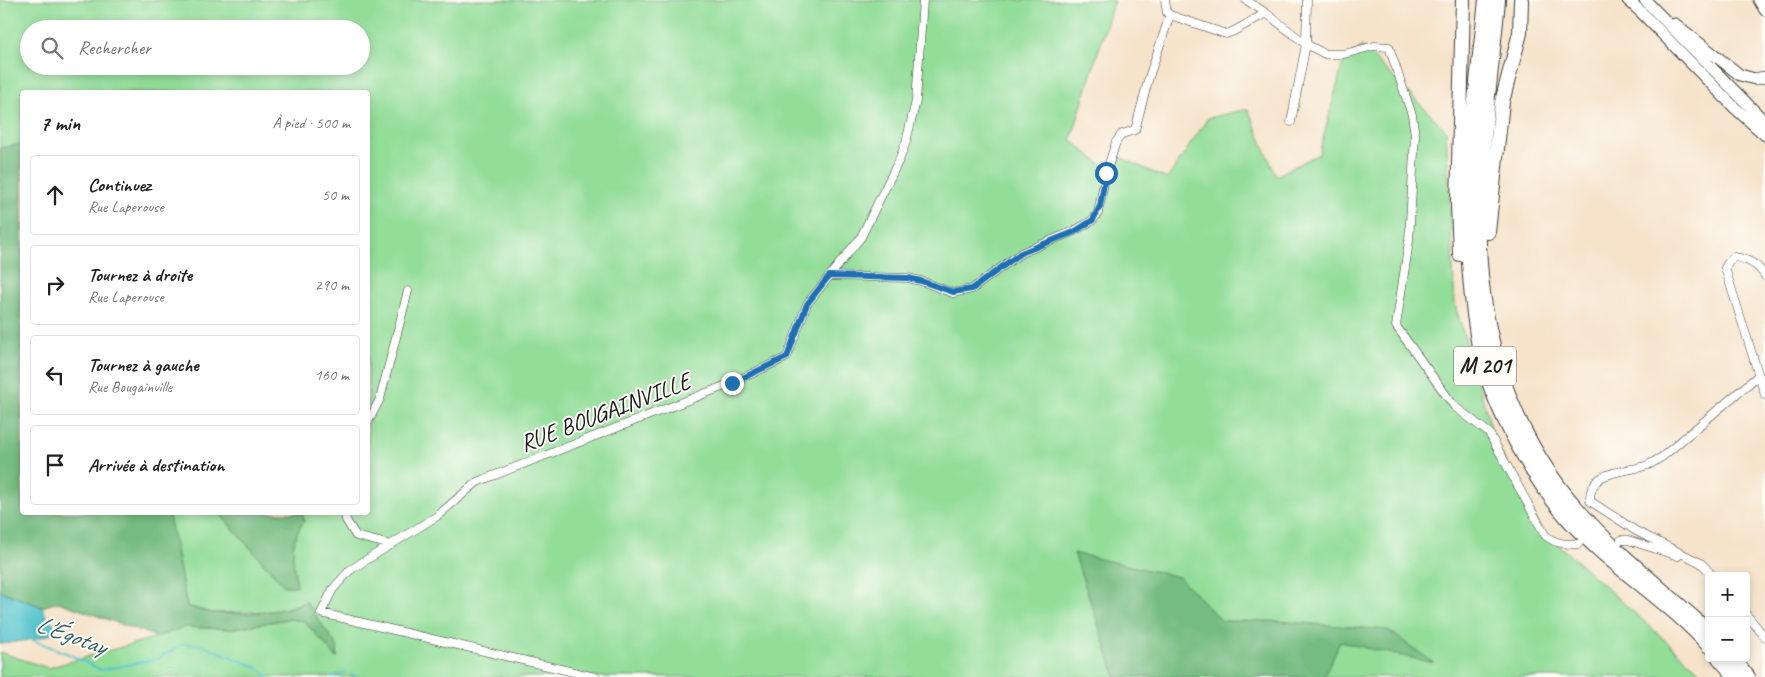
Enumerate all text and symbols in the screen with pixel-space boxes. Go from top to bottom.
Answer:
search box [20,20,370,75]
icon: search [38,34,66,62]
text: Rechercher [78,36,151,60]
text: 7 min [40,110,80,136]
text: À pied · 500 m [272,113,350,133]
route start [1095,162,1118,185]
text: Continuez [88,173,151,197]
icon: ahead [41,181,69,209]
text: 50 m [322,185,349,205]
text: Rue Laperouse [88,197,164,217]
text: Tournez à droite [88,263,192,287]
icon: right [41,271,69,299]
text: 290 m [315,275,349,295]
text: Rue Laperouse [88,287,164,307]
road number: M 201 [1454,346,1516,386]
text: Tournez à gauche [88,353,199,377]
icon: left [41,361,69,389]
text: 160 m [315,365,349,385]
street label: RUE BOUGAINVILLE [515,365,697,458]
route end [721,372,744,395]
text: Rue Bougainville [88,377,172,397]
icon: arrive [41,451,69,479]
text: Arrivée à destination [88,453,224,477]
map controls [1705,572,1750,662]
button: + [1705,572,1750,617]
water label: L'Égotay [32,608,114,664]
button: − [1705,617,1750,662]

